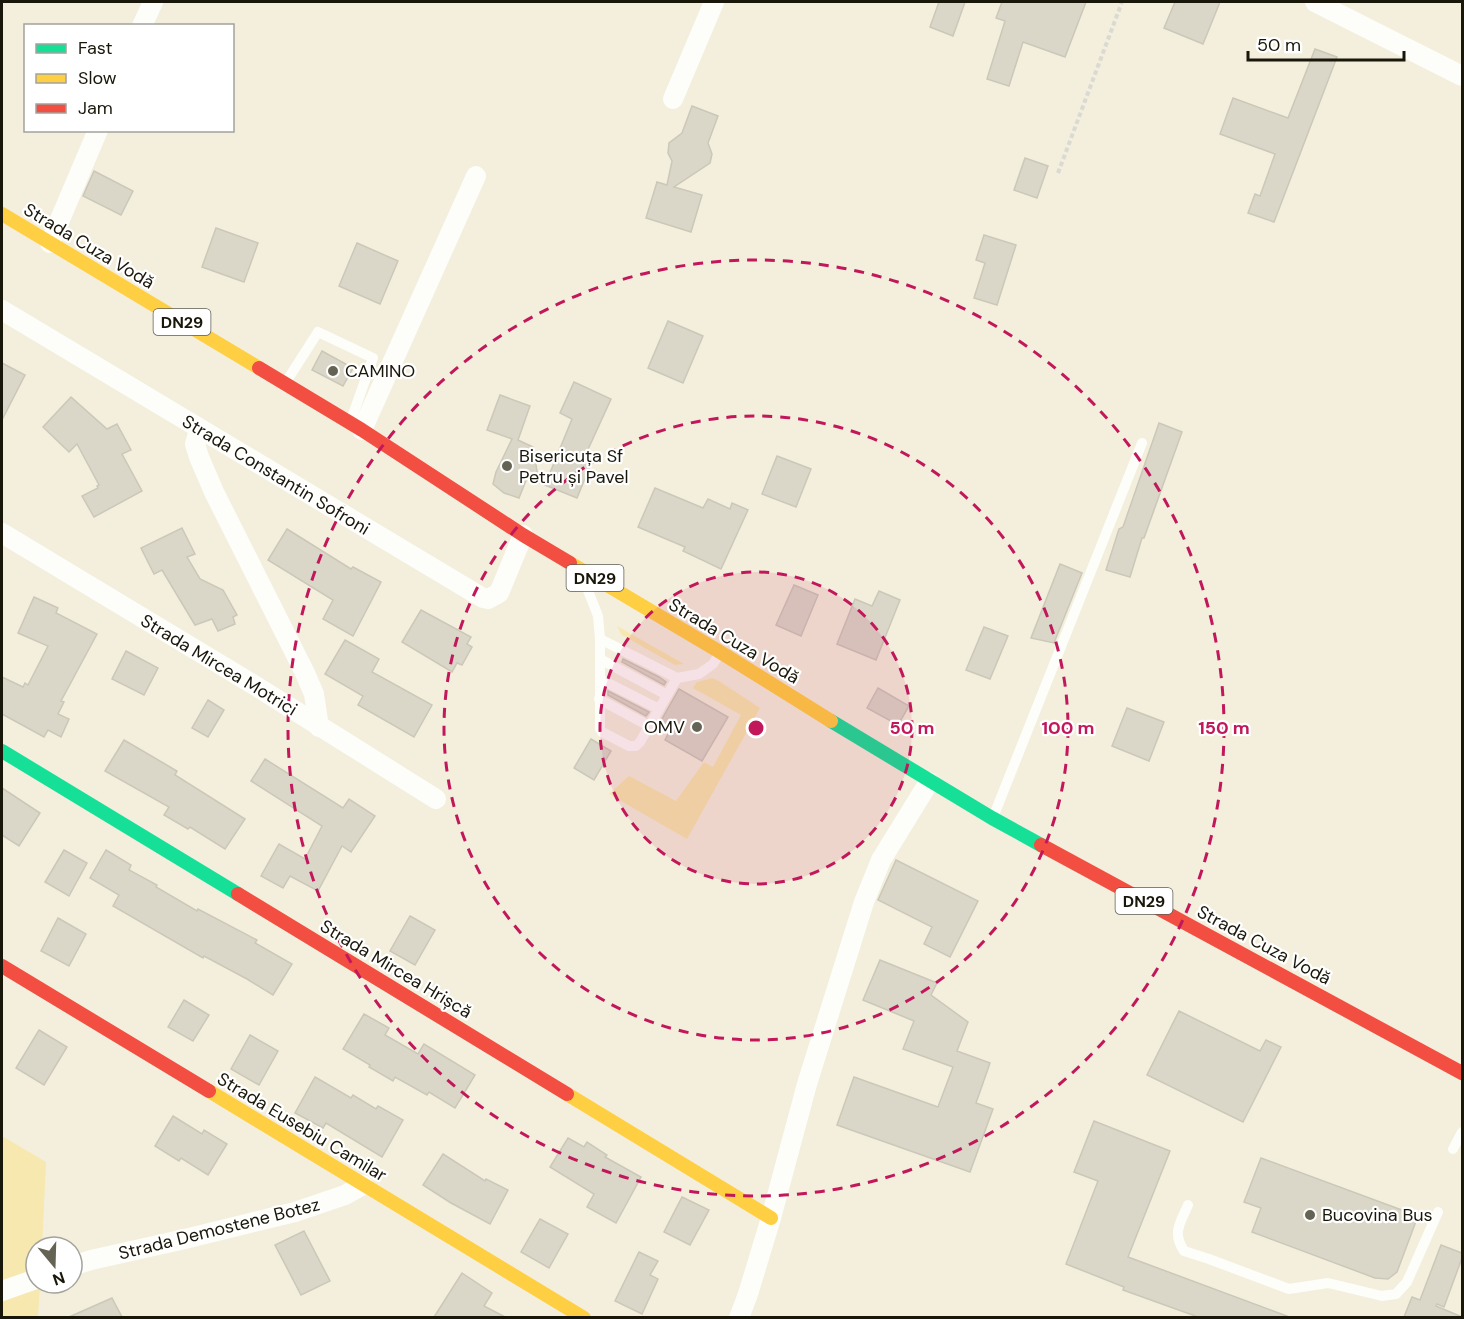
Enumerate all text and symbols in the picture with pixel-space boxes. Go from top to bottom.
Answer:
legend [24,24,234,132]
scale bar [1248,24,1404,62]
text: 50 m [1257,33,1301,57]
text: Fast [78,36,113,60]
text: Slow [78,66,117,90]
text: Jam [78,96,113,120]
street label: Strada Cuza Vodă [19,197,159,295]
road number: DN29 [154,309,210,335]
place label: CAMINO [345,359,415,383]
marker: CAMINO [326,364,340,378]
street label: Strada Constantin Sofroni [178,409,374,541]
place label: Bisericuța Sf Petru și Pavel [519,444,629,489]
marker: Bisericuța Sf Petru și Pavel [500,459,514,473]
road number: DN29 [566,565,624,591]
street label: Strada Cuza Vodă [664,592,804,690]
street label: Strada Mircea Motrici [136,609,302,721]
place label: OMV [644,715,685,739]
text: 50 m [889,716,935,740]
text: 100 m [1041,716,1095,740]
text: 150 m [1198,716,1250,740]
centre of rings [746,718,766,738]
marker: OMV [690,720,704,734]
road number: DN29 [1116,888,1172,914]
street label: Strada Cuza Vodă [1193,900,1335,990]
street label: Strada Mircea Hrișcă [316,914,476,1024]
street label: Strada Eusebiu Camilar [213,1067,392,1187]
street label: Strada Demostene Botez [116,1192,322,1266]
place label: Bucovina Bus [1322,1203,1433,1227]
marker: Bucovina Bus [1303,1208,1317,1222]
north arrow [24,1235,84,1295]
text: N [50,1267,68,1291]

